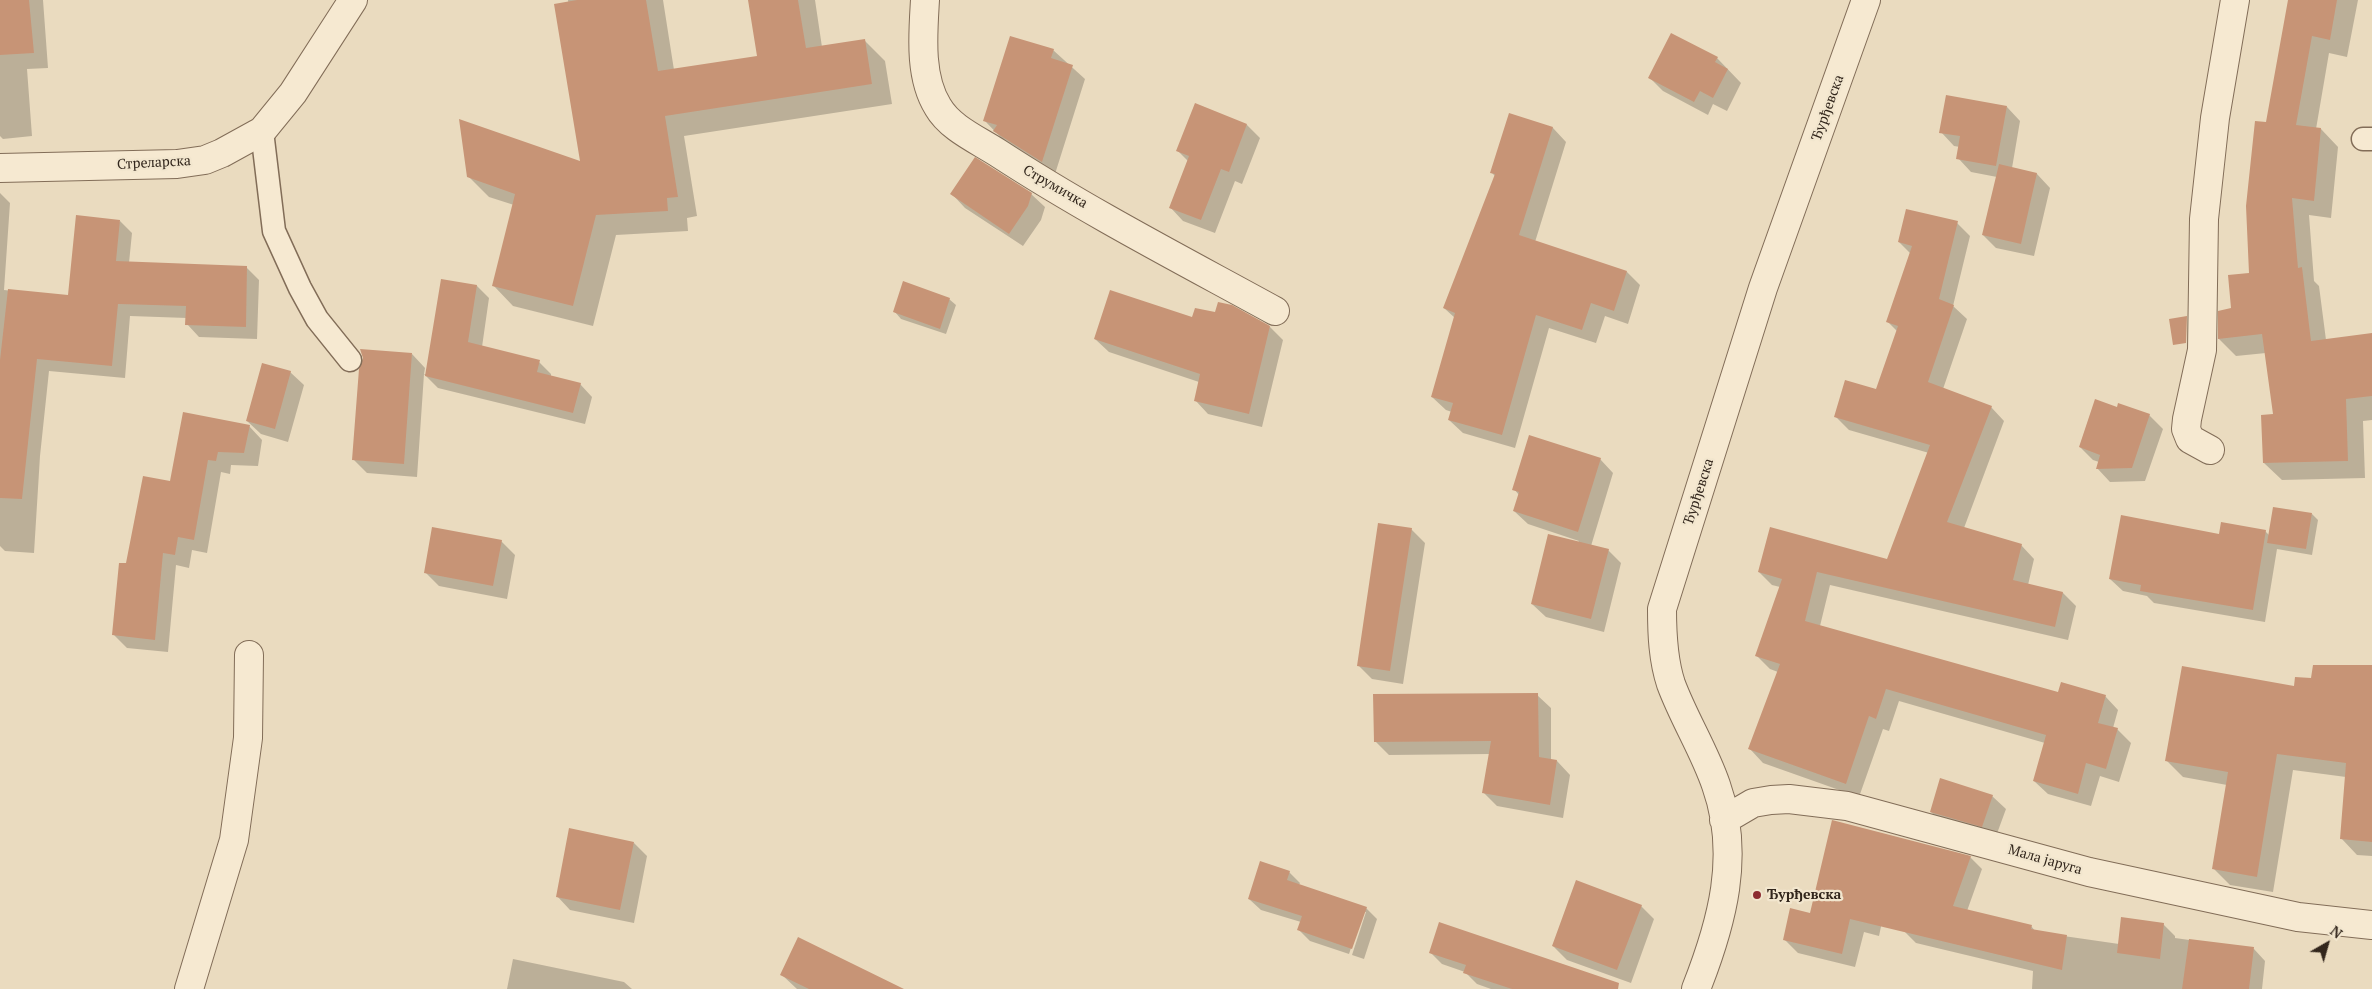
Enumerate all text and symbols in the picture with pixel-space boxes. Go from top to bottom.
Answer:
street label: Ђурђевска [1808,73,1848,143]
street label: Стреларска [117,153,191,173]
street label: Струмичка [1020,162,1090,212]
street label: Ђурђевска [1680,457,1718,527]
street label: Мала јаруга [2006,841,2084,879]
place label: Ђурђевска [1767,887,1841,903]
marker: Ђурђевска [1751,889,1763,901]
north arrow [2302,919,2352,969]
text: N [2327,921,2347,943]

